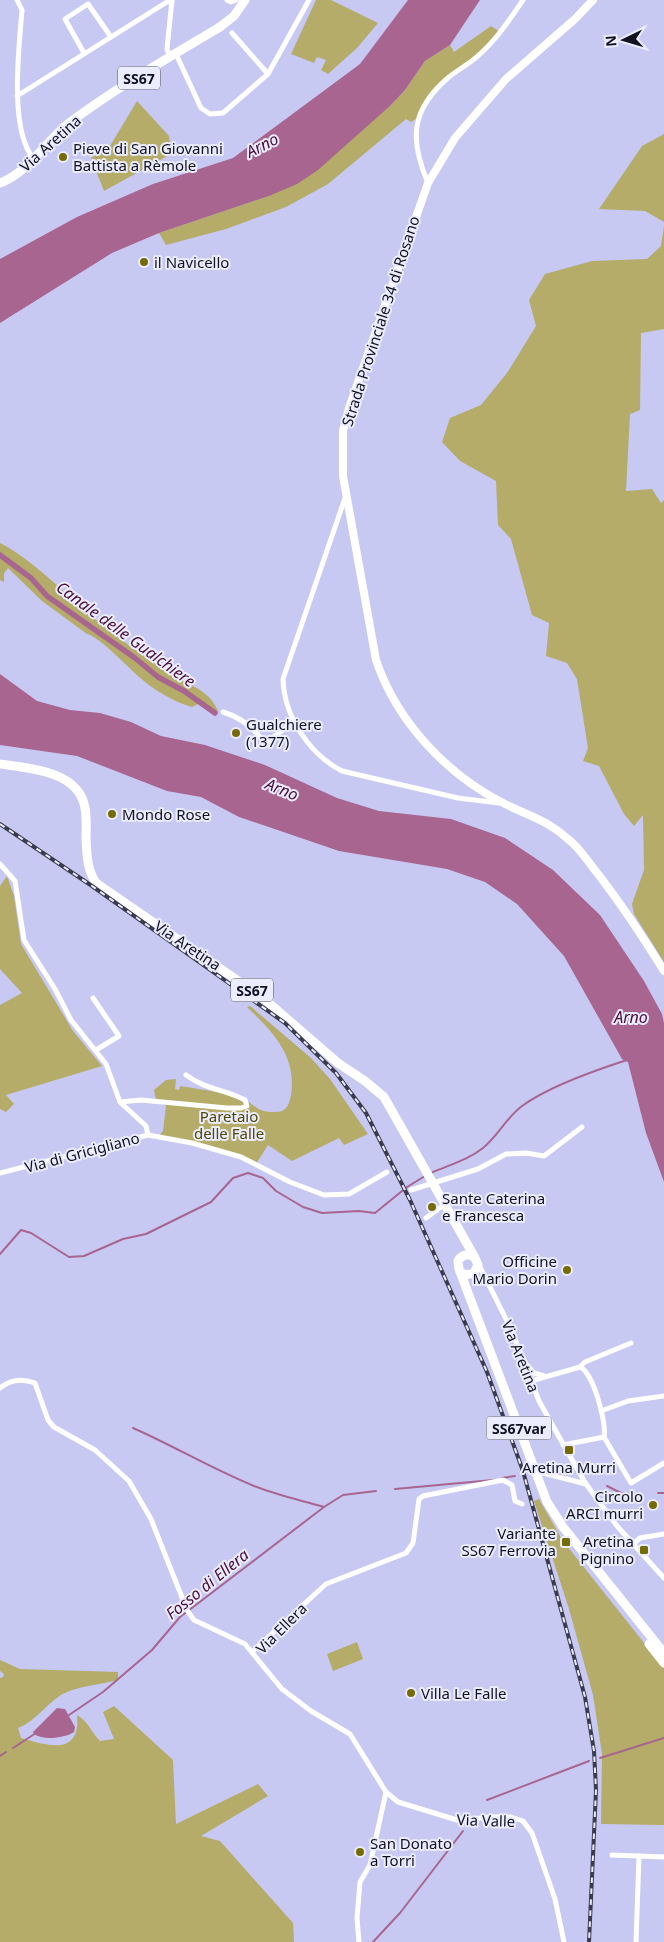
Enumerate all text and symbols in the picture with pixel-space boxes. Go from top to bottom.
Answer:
north arrow [599,15,649,65]
text: N [601,35,621,48]
road number: SS67 [118,66,160,90]
street label: Via Aretina [15,110,85,176]
water label: Arno [241,128,282,163]
place label: Pieve di San Giovanni Battista a Rèmole [73,138,223,175]
marker: Pieve di San Giovanni Battista a Rèmole [57,151,69,163]
street label: Strada Provinciale 34 di Rosano [336,213,424,429]
place label: il Navicello [154,252,229,272]
marker: il Navicello [138,256,150,268]
water label: Canale delle Gualchiere [52,576,200,692]
place label: Gualchiere (1377) [246,714,322,751]
marker: Gualchiere (1377) [230,727,242,739]
water label: Arno [261,772,302,806]
place label: Mondo Rose [122,804,210,824]
marker: Mondo Rose [106,808,118,820]
street label: Via Aretina [151,915,225,975]
road number: SS67 [231,978,273,1002]
water label: Arno [613,1006,648,1028]
park label: Paretaio delle Falle [194,1106,264,1143]
street label: Via di Gricigliano [22,1127,142,1177]
place label: Sante Caterina e Francesca [442,1188,545,1225]
marker: Sante Caterina e Francesca [426,1201,438,1213]
place label: Officine Mario Dorin [473,1251,557,1288]
marker: Officine Mario Dorin [561,1264,573,1276]
street label: Via Aretina [497,1317,545,1395]
road number: SS67var [486,1416,552,1440]
marker: Aretina Murri [563,1444,575,1456]
place label: Aretina Murri [522,1457,616,1477]
place label: Circolo ARCI murri [566,1486,643,1523]
marker: Circolo ARCI murri [647,1499,659,1511]
place label: Variante SS67 Ferrovia [461,1523,556,1560]
place label: Aretina Pignino [580,1531,634,1568]
marker: Variante SS67 Ferrovia [560,1536,572,1548]
water label: Fosso di Ellera [161,1544,253,1624]
marker: Aretina Pignino [638,1544,650,1556]
street label: Via Ellera [251,1598,311,1658]
place label: Villa Le Falle [421,1683,507,1703]
marker: Villa Le Falle [405,1687,417,1699]
street label: Via Valle [456,1809,516,1831]
place label: San Donato a Torri [370,1833,452,1870]
marker: San Donato a Torri [354,1846,366,1858]

